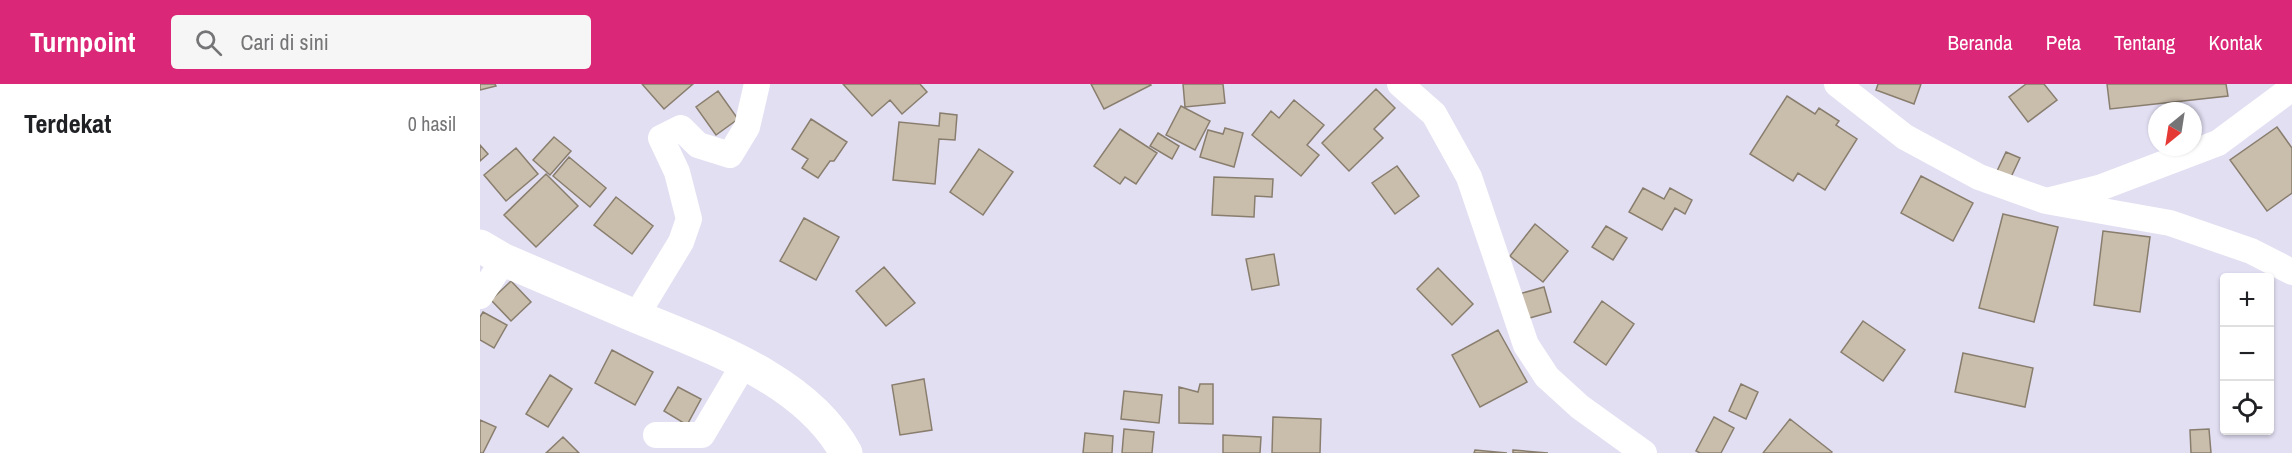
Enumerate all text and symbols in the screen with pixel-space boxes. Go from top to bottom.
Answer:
search box [171,15,591,69]
text: Turnpoint [30,23,135,61]
icon: search [192,26,225,59]
text: Cari di sini [240,27,329,57]
text: Beranda [1948,28,2013,57]
text: Peta [2046,28,2081,57]
text: Tentang [2114,28,2175,57]
text: Kontak [2208,28,2262,57]
north arrow [2148,102,2202,156]
text: Terdekat [24,106,111,141]
text: 0 hasil [408,110,456,137]
map controls [2220,273,2274,435]
button: + [2220,273,2274,327]
button: − [2220,327,2274,381]
button: locate [2220,381,2274,435]

